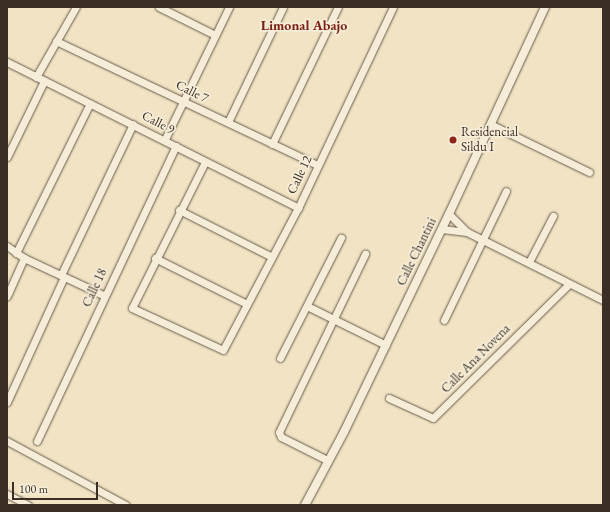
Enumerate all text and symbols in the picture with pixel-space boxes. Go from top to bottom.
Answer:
district label: Limonal Abajo [261,17,347,33]
street label: Calle 7 [173,77,211,107]
street label: Calle 9 [139,108,177,138]
place label: Residencial Sildu I [461,125,518,156]
marker: Residencial Sildu I [448,135,458,145]
street label: Calle 12 [284,153,316,197]
street label: Calle Chantini [394,215,440,289]
street label: Calle 18 [79,266,111,310]
street label: Calle Ana Novena [438,321,514,397]
scale bar [14,474,100,500]
text: 100 m [19,481,48,497]

